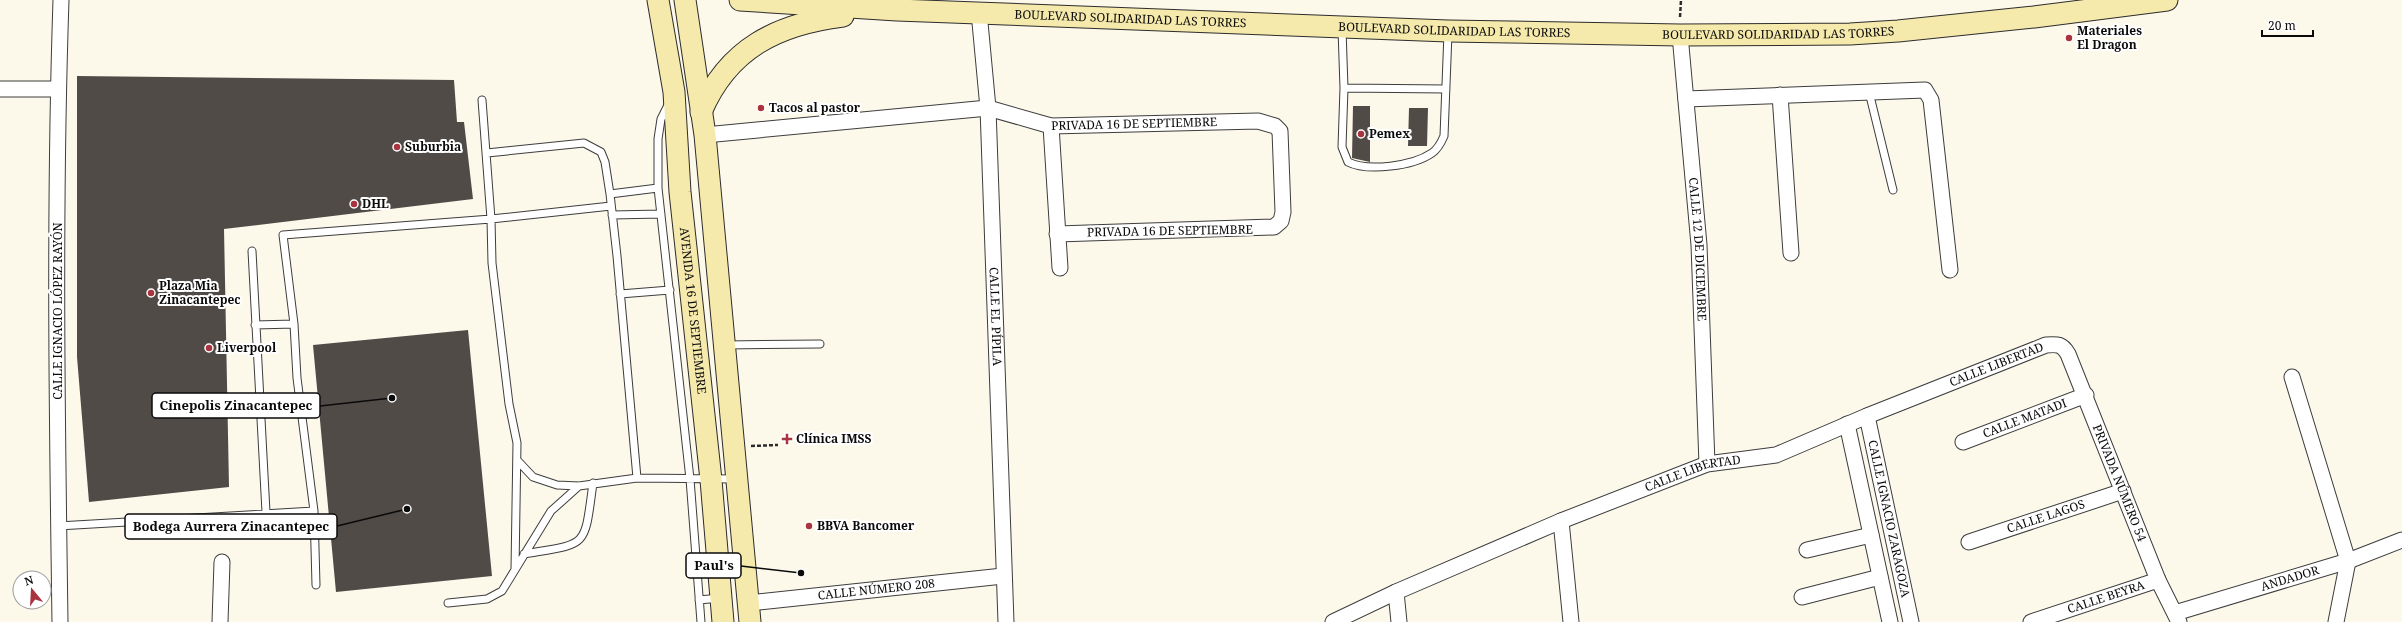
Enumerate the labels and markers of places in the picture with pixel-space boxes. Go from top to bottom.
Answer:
place label: Materiales El Dragon [2077,22,2142,53]
marker: Materiales El Dragon [2064,33,2074,43]
place label: Tacos al pastor [769,99,861,116]
marker: Tacos al pastor [756,103,766,113]
place label: Pemex [1369,125,1410,142]
marker: Pemex [1356,129,1366,139]
place label: Suburbia [405,138,461,155]
marker: Suburbia [392,142,402,152]
place label: DHL [362,195,389,212]
marker: DHL [349,199,359,209]
place label: Plaza Mia Zinacantepec [159,277,241,308]
marker: Plaza Mia Zinacantepec [146,288,156,298]
place label: Liverpool [217,339,277,356]
marker: Liverpool [204,343,214,353]
callout: Cinepolis Zinacantepec [152,393,320,418]
place label: Clínica IMSS [796,430,872,447]
marker: Clínica IMSS [781,433,793,445]
callout: Bodega Aurrera Zinacantepec [125,514,337,539]
place label: BBVA Bancomer [817,517,915,534]
marker: BBVA Bancomer [804,521,814,531]
callout: Paul's [686,553,741,578]

